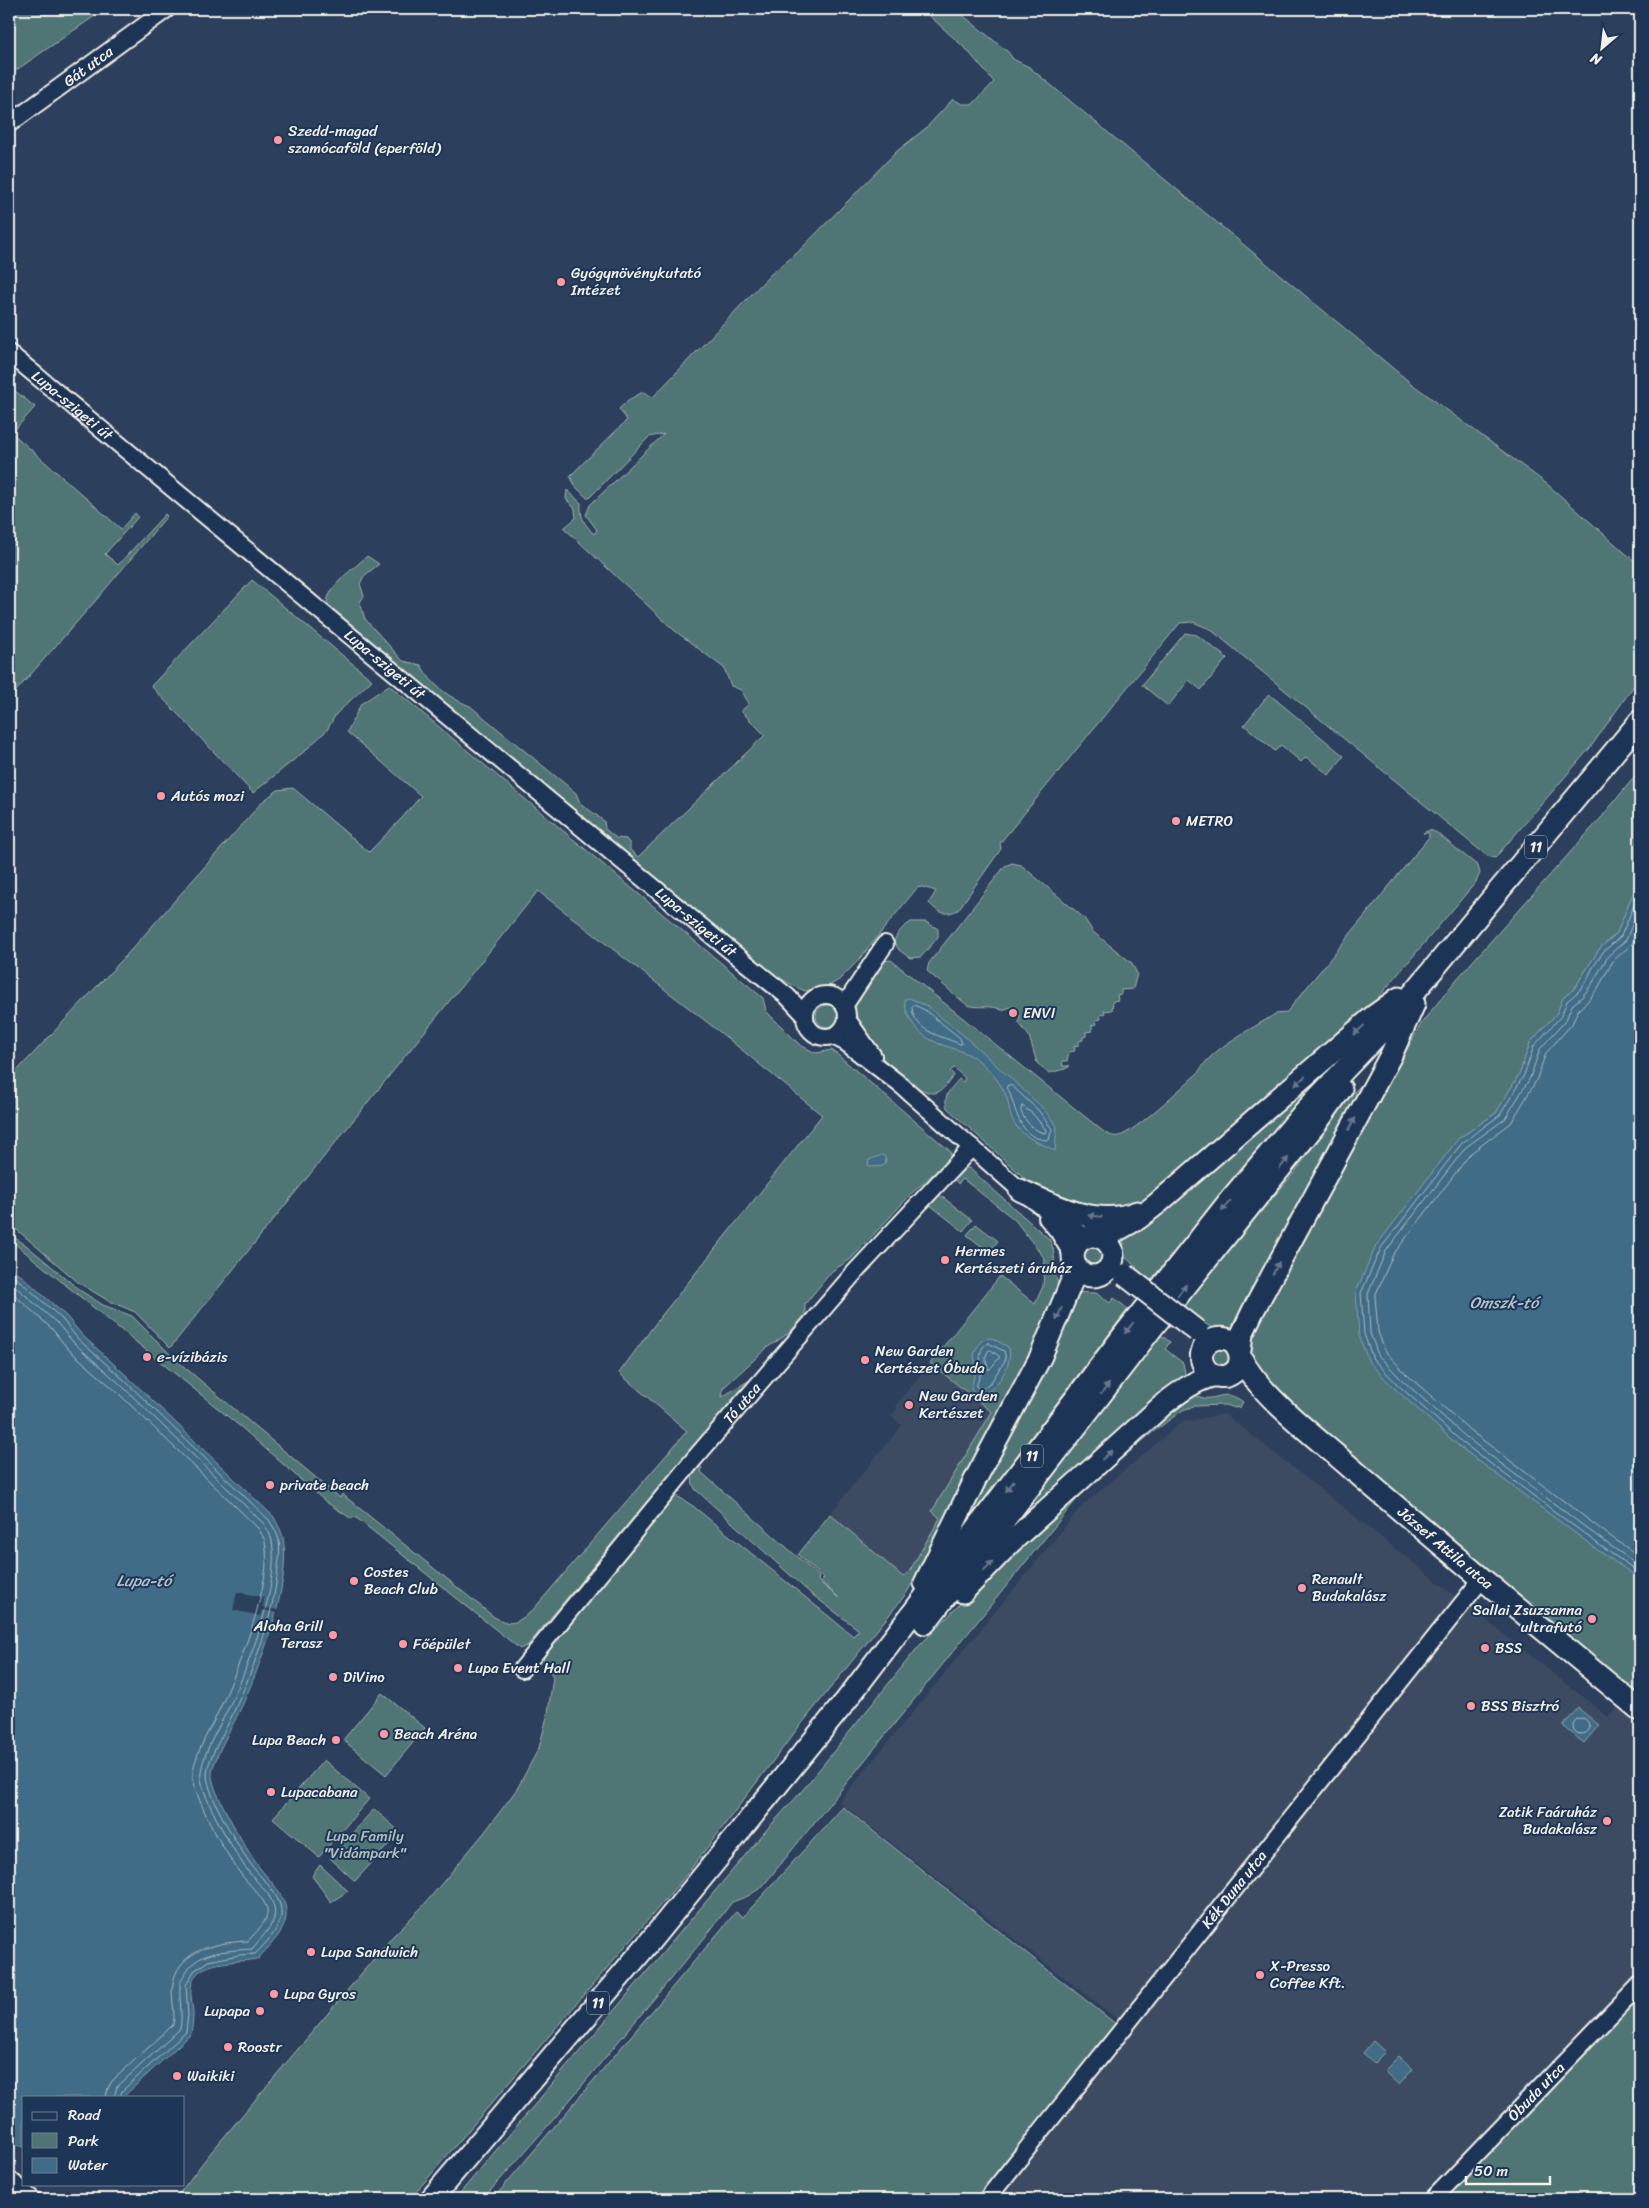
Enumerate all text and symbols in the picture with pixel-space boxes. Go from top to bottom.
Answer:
north arrow [1576,22,1626,72]
street label: Gát utca [58,39,119,94]
text: N [1586,46,1607,73]
place label: Szedd-magad szamócaföld (eperföld) [287,118,441,161]
marker: Szedd-magad szamócaföld (eperföld) [272,134,284,146]
place label: Gyógynövénykutató Intézet [570,260,701,303]
marker: Gyógynövénykutató Intézet [555,276,567,288]
street label: Lupa-szigeti út [26,364,120,448]
street label: Lupa-szigeti út [338,623,432,707]
place label: Autós mozi [170,783,245,809]
marker: Autós mozi [155,790,167,802]
place label: METRO [1186,808,1233,834]
marker: METRO [1170,815,1182,827]
road number: 11 [1525,836,1547,859]
street label: Lupa-szigeti út [649,880,743,964]
place label: ENVI [1023,1000,1056,1026]
marker: ENVI [1007,1007,1019,1019]
one-way arrow [1353,1024,1366,1035]
one-way arrow [1295,1075,1307,1087]
one-way arrow [1348,1117,1356,1132]
one-way arrow [1279,1157,1290,1170]
one-way arrow [1220,1199,1231,1212]
one-way arrow [1086,1211,1102,1219]
place label: Hermes Kertészeti áruház [955,1238,1073,1281]
marker: Hermes Kertészeti áruház [939,1254,951,1266]
one-way arrow [1272,1261,1280,1275]
one-way arrow [1177,1283,1188,1296]
water label: Omszk-tó [1470,1288,1541,1317]
one-way arrow [1055,1307,1063,1322]
one-way arrow [1124,1321,1134,1335]
place label: New Garden Kertészet Óbuda [875,1338,985,1381]
place label: e-vízibázis [157,1344,228,1370]
marker: e-vízibázis [141,1351,153,1363]
marker: New Garden Kertészet Óbuda [859,1354,871,1366]
street label: Tó utca [716,1376,768,1430]
place label: New Garden Kertészet [919,1383,998,1426]
one-way arrow [1099,1383,1110,1396]
marker: New Garden Kertészet [903,1399,915,1411]
road number: 11 [1021,1444,1043,1468]
one-way arrow [1100,1449,1112,1461]
place label: private beach [279,1472,369,1498]
marker: private beach [264,1479,276,1491]
one-way arrow [1005,1479,1015,1493]
street label: József Attila utca [1391,1499,1499,1596]
place label: Costes Beach Club [364,1559,438,1602]
one-way arrow [982,1560,994,1572]
water label: Lupa-tó [117,1566,174,1595]
place label: Renault Budakalász [1312,1566,1387,1609]
marker: Costes Beach Club [348,1575,360,1587]
marker: Renault Budakalász [1296,1582,1308,1594]
place label: Sallai Zsuzsanna ultrafutó [1473,1597,1582,1640]
place label: Aloha Grill Terasz [253,1613,324,1656]
marker: Sallai Zsuzsanna ultrafutó [1586,1613,1598,1625]
marker: Aloha Grill Terasz [327,1629,339,1641]
place label: Főépület [413,1631,471,1657]
place label: BSS [1495,1635,1522,1661]
marker: Főépület [397,1638,409,1650]
marker: BSS [1479,1642,1491,1654]
place label: Lupa Event Hall [468,1655,571,1681]
marker: Lupa Event Hall [452,1662,464,1674]
place label: DiVino [343,1664,385,1690]
marker: DiVino [327,1671,339,1683]
place label: BSS Bisztró [1481,1693,1560,1719]
marker: BSS Bisztró [1465,1700,1477,1712]
place label: Beach Aréna [394,1721,478,1747]
place label: Lupa Beach [252,1727,326,1753]
marker: Beach Aréna [378,1728,390,1740]
marker: Lupa Beach [330,1734,342,1746]
place label: Lupacabana [281,1779,358,1805]
marker: Lupacabana [265,1786,277,1798]
place label: Zatik Faáruház Budakalász [1499,1799,1598,1842]
marker: Zatik Faáruház Budakalász [1601,1815,1613,1827]
park label: Lupa Family "Vidámpark" [324,1823,407,1866]
street label: Kék Duna utca [1194,1844,1274,1934]
place label: Lupa Sandwich [321,1939,418,1965]
marker: Lupa Sandwich [305,1946,317,1958]
place label: X-Presso Coffee Kft. [1269,1953,1345,1996]
marker: X-Presso Coffee Kft. [1254,1969,1266,1981]
place label: Lupa Gyros [284,1981,356,2007]
marker: Lupa Gyros [268,1988,280,2000]
road number: 11 [587,1992,609,2015]
place label: Lupapa [204,1998,250,2024]
marker: Lupapa [254,2005,266,2017]
place label: Roostr [238,2034,283,2060]
marker: Roostr [222,2041,234,2053]
street label: Óbuda utca [1501,2055,1572,2128]
place label: Waikiki [187,2063,235,2089]
marker: Waikiki [171,2070,183,2082]
legend [22,2096,185,2186]
text: Road [68,2102,101,2128]
text: Park [68,2128,99,2154]
text: Water [68,2152,108,2178]
scale bar [1466,2153,1550,2185]
text: 50 m [1474,2158,1509,2184]

